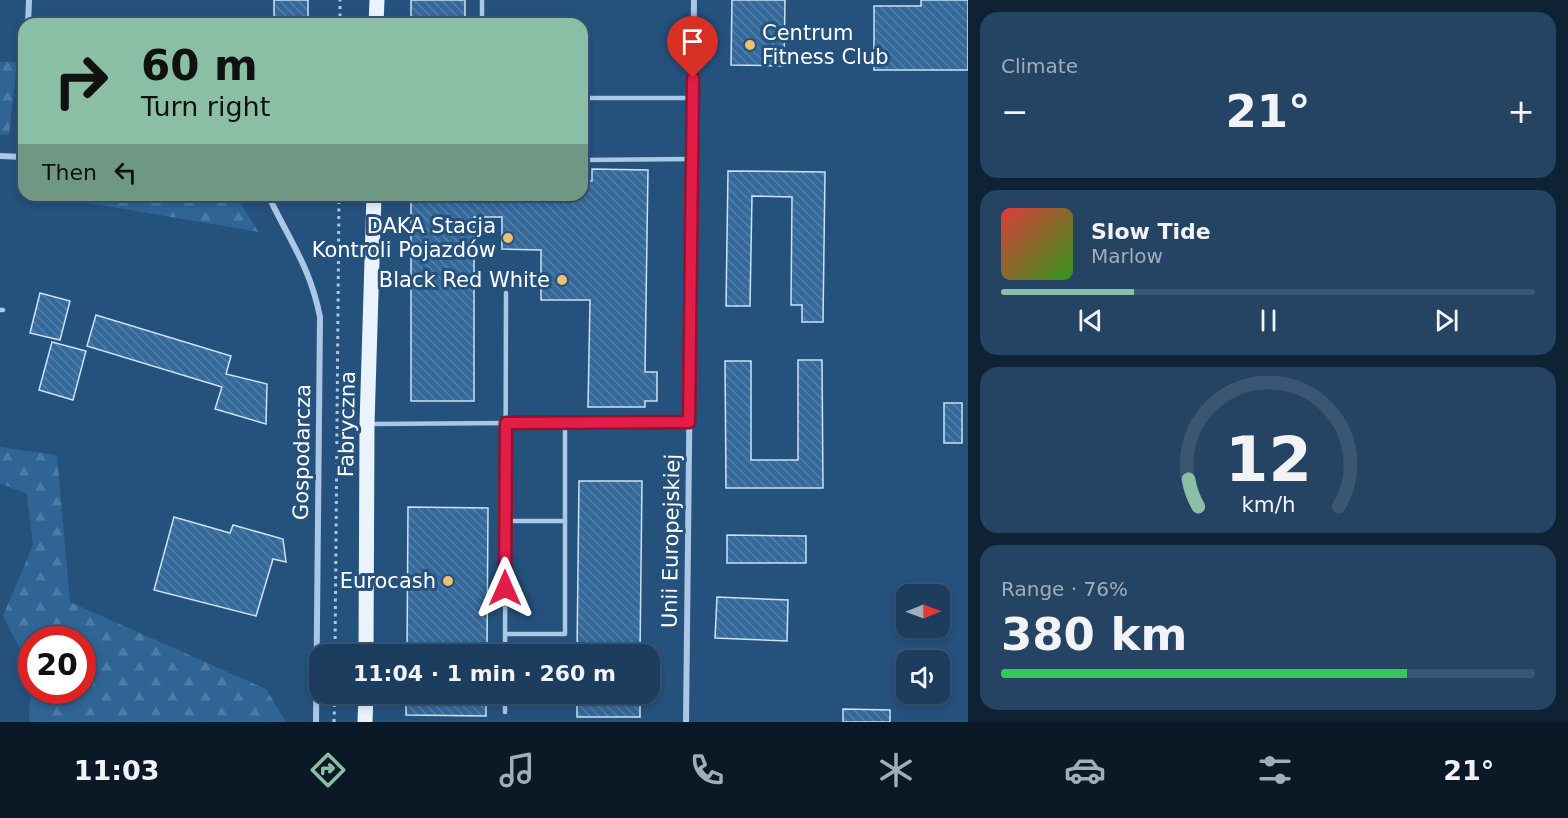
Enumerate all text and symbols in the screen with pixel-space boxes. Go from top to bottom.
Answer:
pin [667,16,718,78]
place label: Centrum Fitness Club [762,21,889,69]
icon: arrive [676,25,709,58]
marker: Centrum Fitness Club [743,38,757,52]
text: 60 m [141,41,258,90]
icon: right [42,42,120,120]
text: Climate [1001,54,1078,78]
text: 21° [1225,85,1311,138]
text: Turn right [141,91,270,122]
text: − [1001,92,1029,131]
text: + [1507,92,1535,131]
icon: left [109,156,142,189]
text: Then [42,160,97,185]
place label: DAKA Stacja Kontroli Pojazdów [312,214,496,262]
text: Slow Tide [1091,219,1211,244]
marker: DAKA Stacja Kontroli Pojazdów [501,231,515,245]
text: Marlow [1091,244,1163,268]
place label: Black Red White [379,268,550,292]
marker: Black Red White [555,273,569,287]
icon: previous [1074,304,1107,337]
icon: pause [1252,304,1285,337]
icon: next [1430,304,1463,337]
street label: Fabryczna [334,371,360,477]
street label: Gospodarcza [289,384,315,520]
text: 12 [1225,423,1311,496]
street label: Unii Europejskiej [657,454,685,628]
text: km/h [1241,492,1295,517]
position arrow [473,556,537,620]
place label: Eurocash [340,569,436,593]
marker: Eurocash [441,574,455,588]
text: Range · 76% [1001,577,1128,601]
north arrow [896,584,950,638]
map controls [896,584,950,704]
text: 380 km [1001,608,1187,661]
speed limit sign: 20 [18,626,96,704]
button: sound [896,650,950,704]
text: 11:04 · 1 min · 260 m [353,661,616,686]
icon: directions [307,749,349,791]
icon: music [496,749,538,791]
icon: phone [686,749,728,791]
icon: climate [875,749,917,791]
icon: car [1064,749,1106,791]
icon: filters [1254,749,1296,791]
text: 11:03 [74,755,160,786]
text: 21° [1443,755,1494,786]

